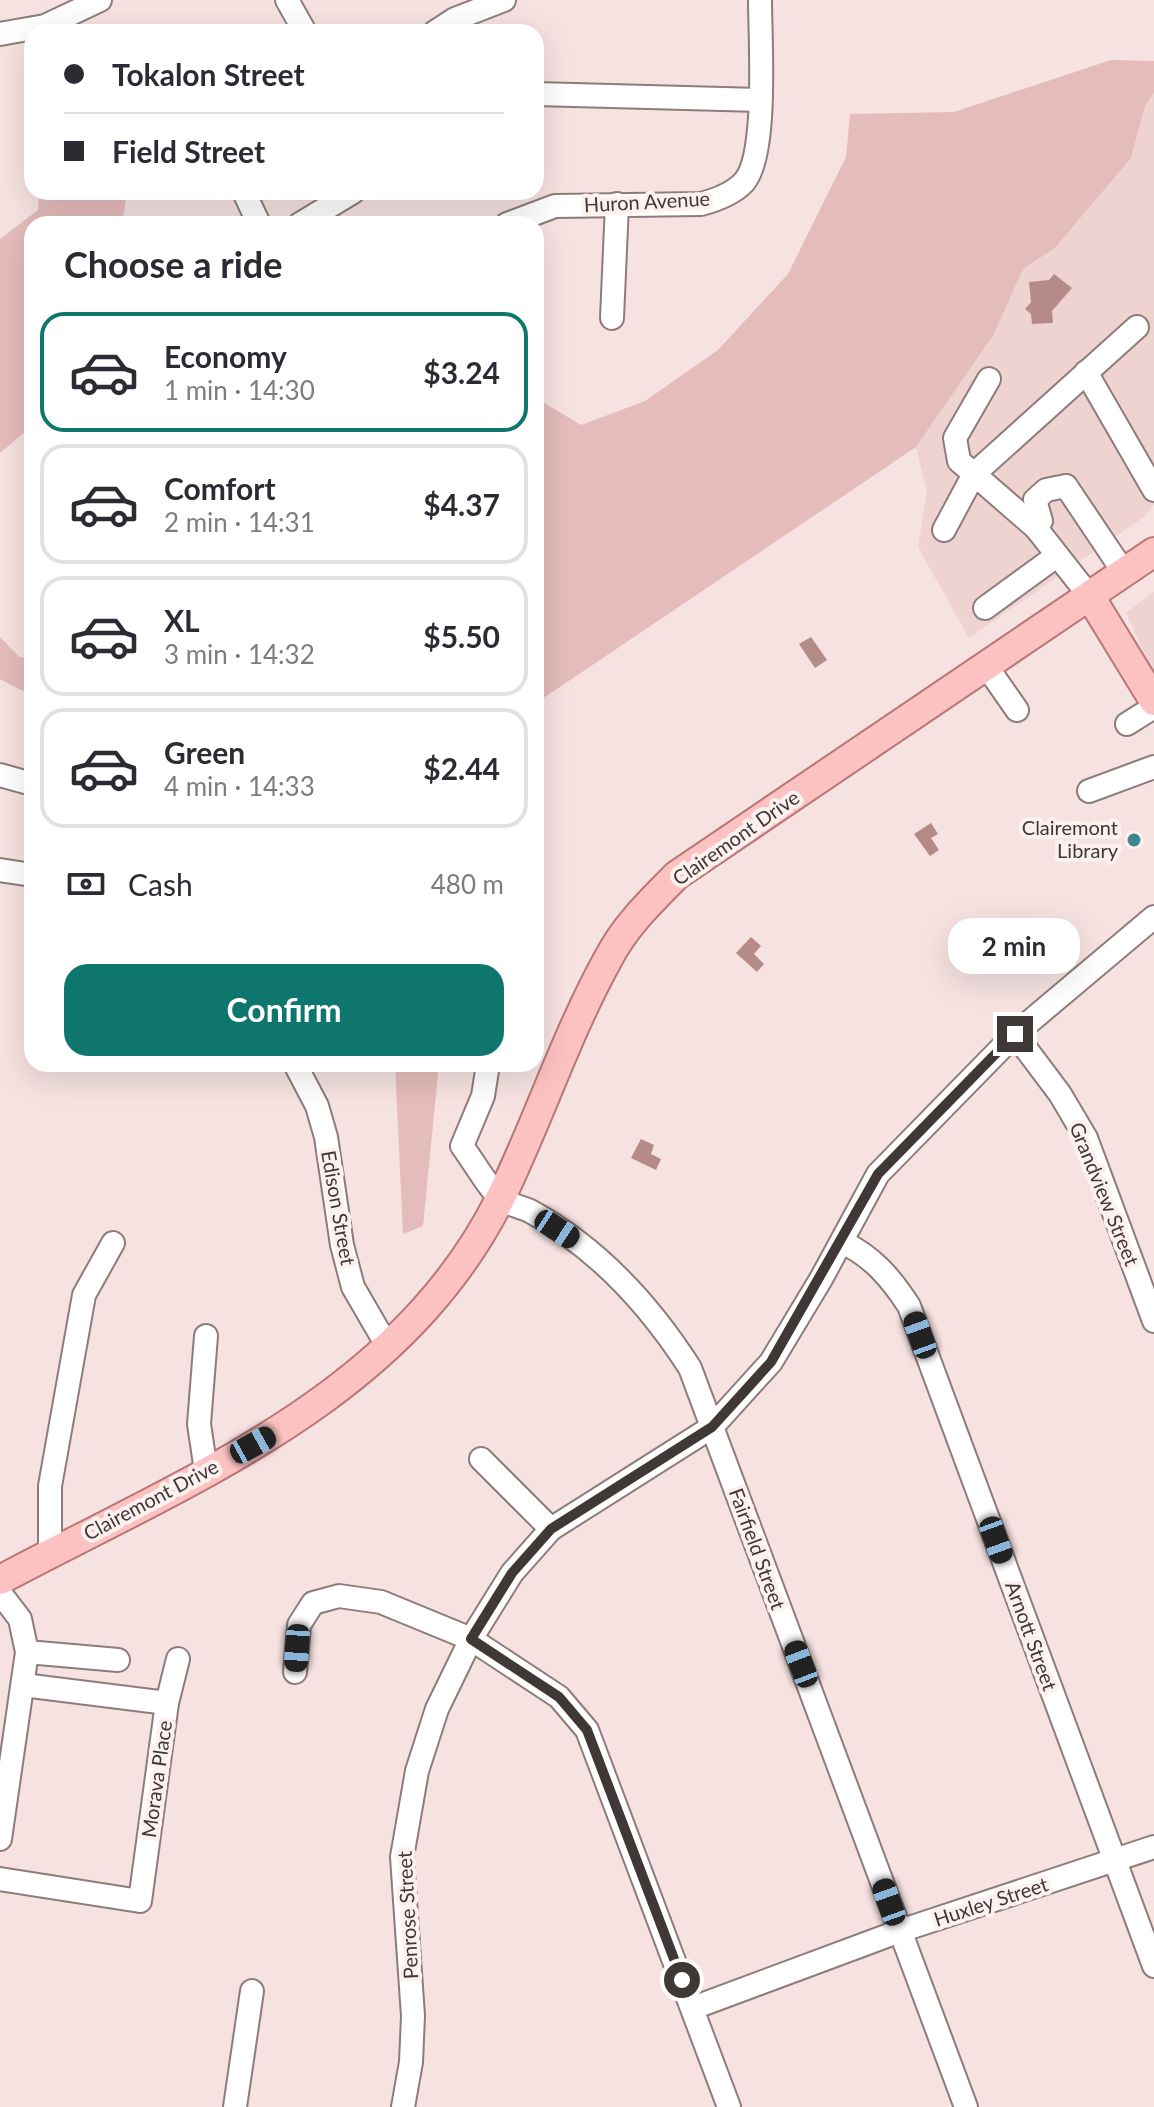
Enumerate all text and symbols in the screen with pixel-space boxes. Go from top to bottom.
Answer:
text: Tokalon Street [112,56,305,92]
text: Field Street [112,133,265,169]
street label: Huron Avenue [583,186,711,216]
text: Choose a ride [64,242,283,286]
icon: car [68,336,140,408]
text: Economy [164,338,287,374]
text: $3.24 [423,354,500,390]
text: 1 min · 14:30 [164,374,315,406]
icon: car [68,468,140,540]
text: Comfort [164,470,276,506]
text: $4.37 [423,486,500,522]
text: 2 min · 14:31 [164,506,315,538]
icon: car [68,600,140,672]
text: XL [164,602,200,638]
text: $5.50 [423,618,500,654]
text: 3 min · 14:32 [164,638,315,670]
icon: car [68,732,140,804]
text: Green [164,734,245,770]
text: $2.44 [423,750,500,786]
text: 4 min · 14:33 [164,770,315,802]
street label: Clairemont Drive [668,785,803,890]
place label: Clairemont Library [1022,815,1119,862]
marker: Clairemont Library [1125,831,1143,849]
icon: cash [64,862,108,906]
text: Cash [128,866,193,902]
text: 480 m [431,868,504,900]
callout: 2 min [949,918,1081,974]
text: 2 min [982,930,1046,962]
button: Confirm [64,964,504,1056]
route end [997,1016,1033,1052]
street label: Grandview Street [1065,1118,1145,1269]
street label: Edison Street [317,1149,361,1267]
car [530,1206,584,1252]
car [901,1308,939,1362]
car [226,1423,280,1467]
street label: Clairemont Drive [79,1454,222,1545]
street label: Fairfield Street [725,1485,791,1613]
car [977,1513,1015,1567]
street label: Arnott Street [1001,1578,1063,1694]
car [283,1623,311,1673]
car [781,1637,821,1691]
street label: Morava Place [136,1719,176,1839]
street label: Penrose Street [392,1850,422,1980]
street label: Huxley Street [930,1871,1051,1931]
car [870,1875,908,1929]
route start [664,1962,700,1998]

